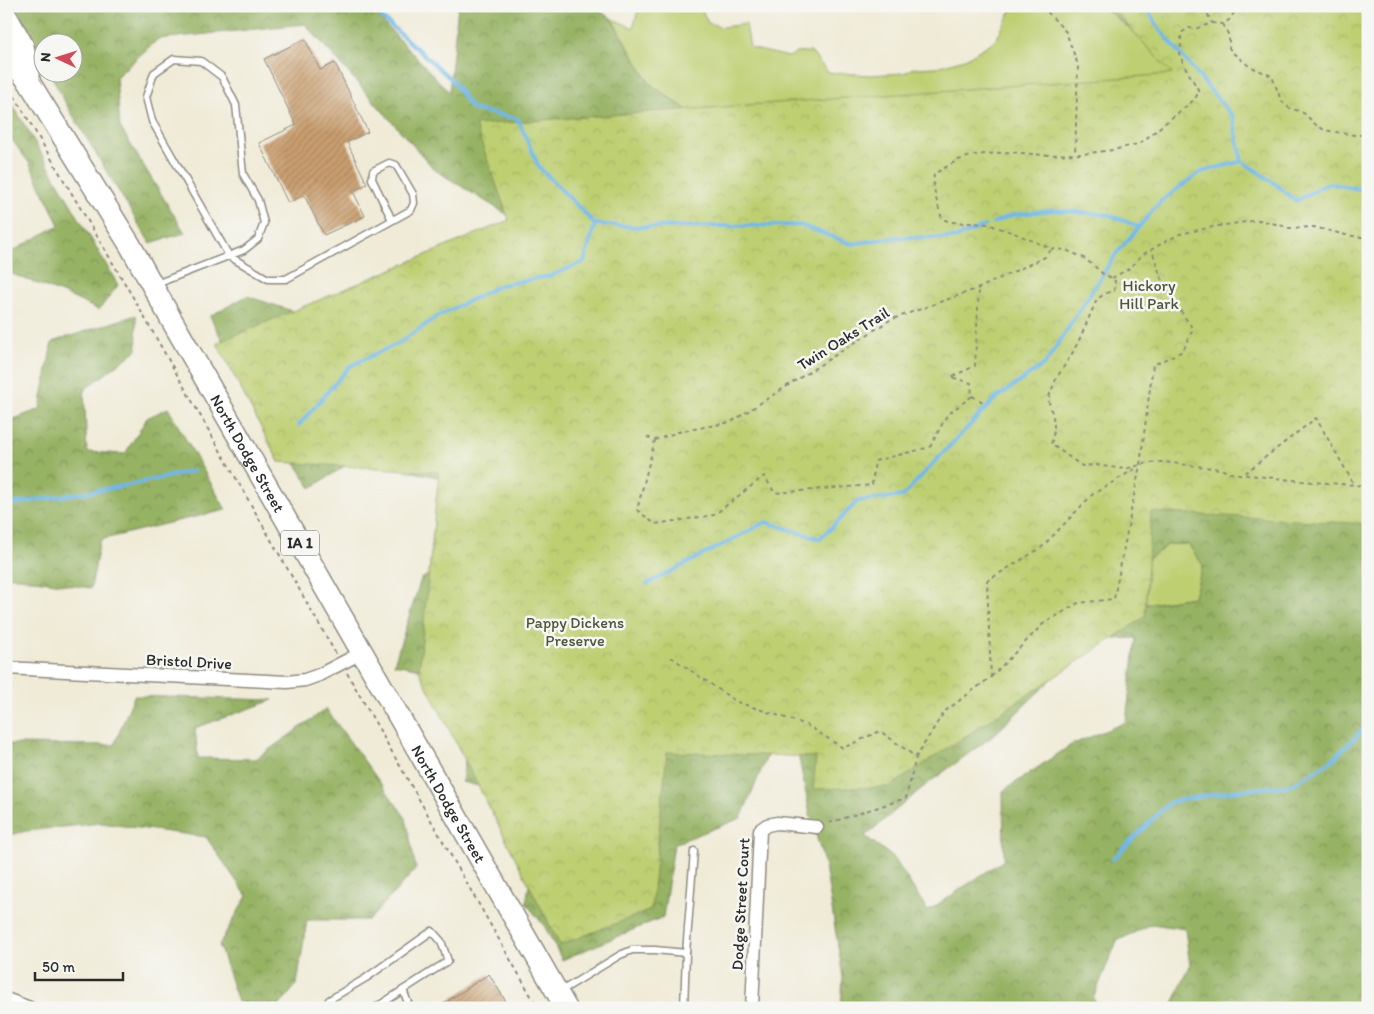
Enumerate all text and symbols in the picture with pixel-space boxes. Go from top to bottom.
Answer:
north arrow [32,32,82,82]
text: N [37,52,54,62]
park label: Hickory Hill Park [1119,276,1179,313]
street label: Twin Oaks Trail [794,302,893,374]
street label: North Dodge Street [206,391,289,516]
road number: IA 1 [281,530,319,556]
park label: Pappy Dickens Preserve [526,613,624,650]
street label: Bristol Drive [146,650,232,673]
street label: North Dodge Street [407,742,490,866]
street label: Dodge Street Court [728,837,753,971]
scale bar [35,949,122,981]
text: 50 m [42,958,75,976]

